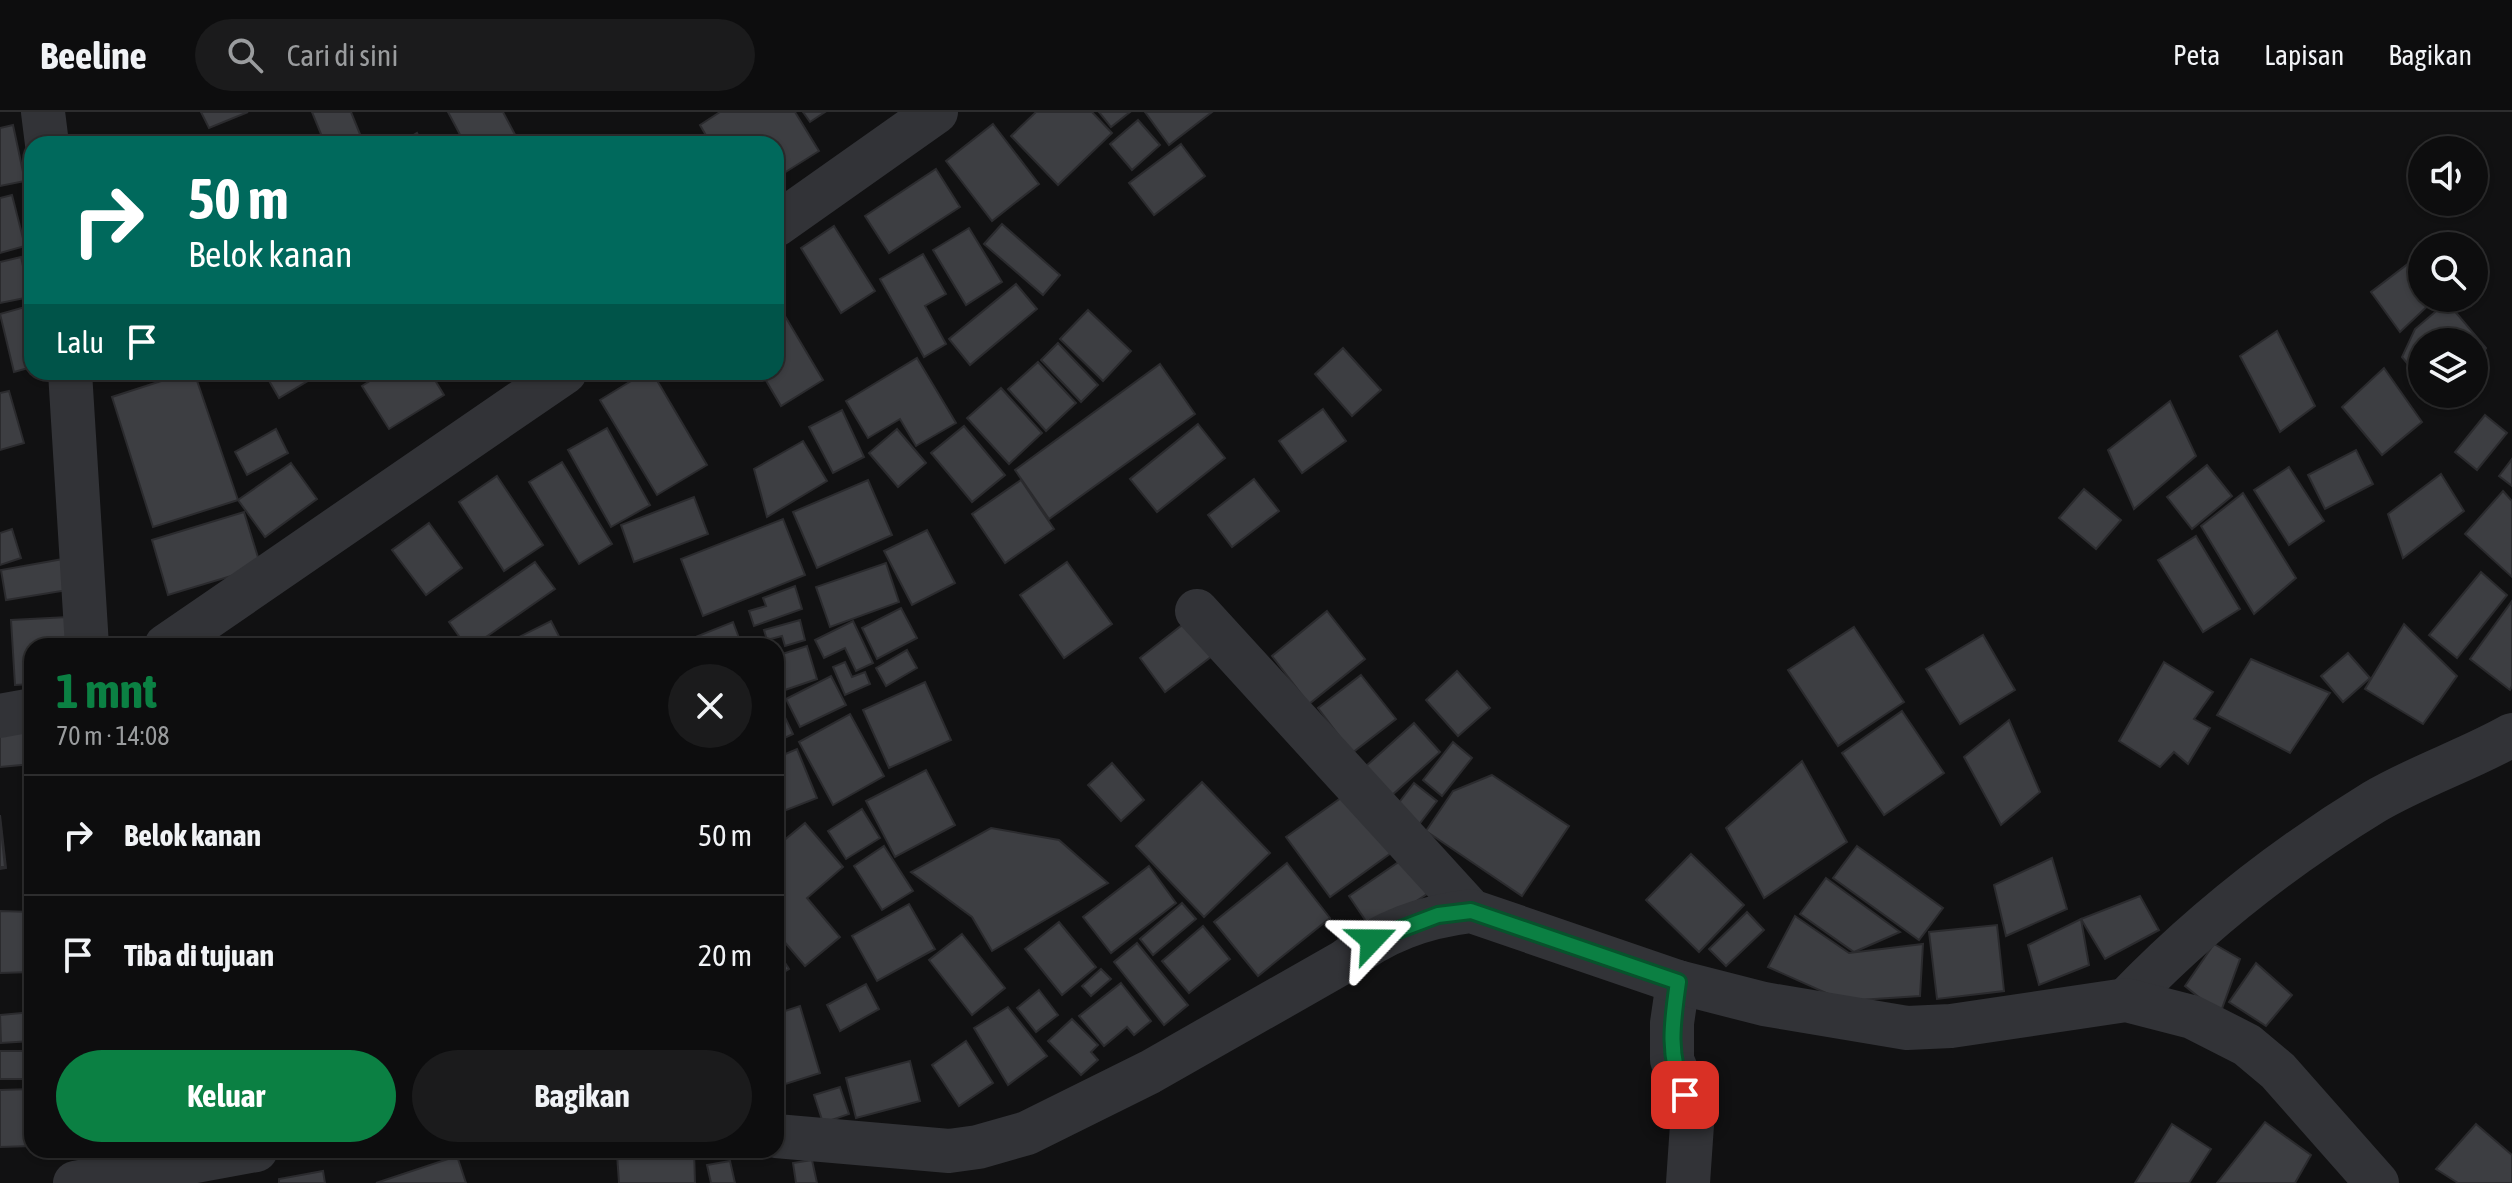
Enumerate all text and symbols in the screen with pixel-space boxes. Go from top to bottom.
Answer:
search box [195,19,755,91]
icon: search [223,33,267,77]
text: Beeline [40,34,147,77]
text: Cari di sini [287,38,398,72]
text: Peta [2173,39,2220,71]
text: Lapisan [2264,39,2344,71]
text: Bagikan [2388,39,2472,71]
map controls [2408,136,2488,408]
button: sound [2408,136,2488,216]
text: 50 m [188,167,289,231]
icon: right [56,168,160,272]
button: search [2408,232,2488,312]
text: Belok kanan [188,233,353,275]
icon: arrive [120,320,164,364]
text: Lalu [56,325,104,359]
button: layers [2408,328,2488,408]
text: 1 mnt [56,663,157,718]
button: close [668,664,752,748]
text: 70 m · 14:08 [56,721,169,751]
icon: right [56,813,100,857]
text: Belok kanan [124,818,261,852]
text: 50 m [698,818,752,852]
position arrow [1330,898,1414,982]
icon: arrive [56,933,100,977]
text: Tiba di tujuan [124,938,274,972]
text: 20 m [698,938,752,972]
button: Keluar [56,1050,396,1142]
button: Bagikan [412,1050,752,1142]
pin [1651,1061,1719,1129]
icon: arrive [1663,1073,1707,1117]

